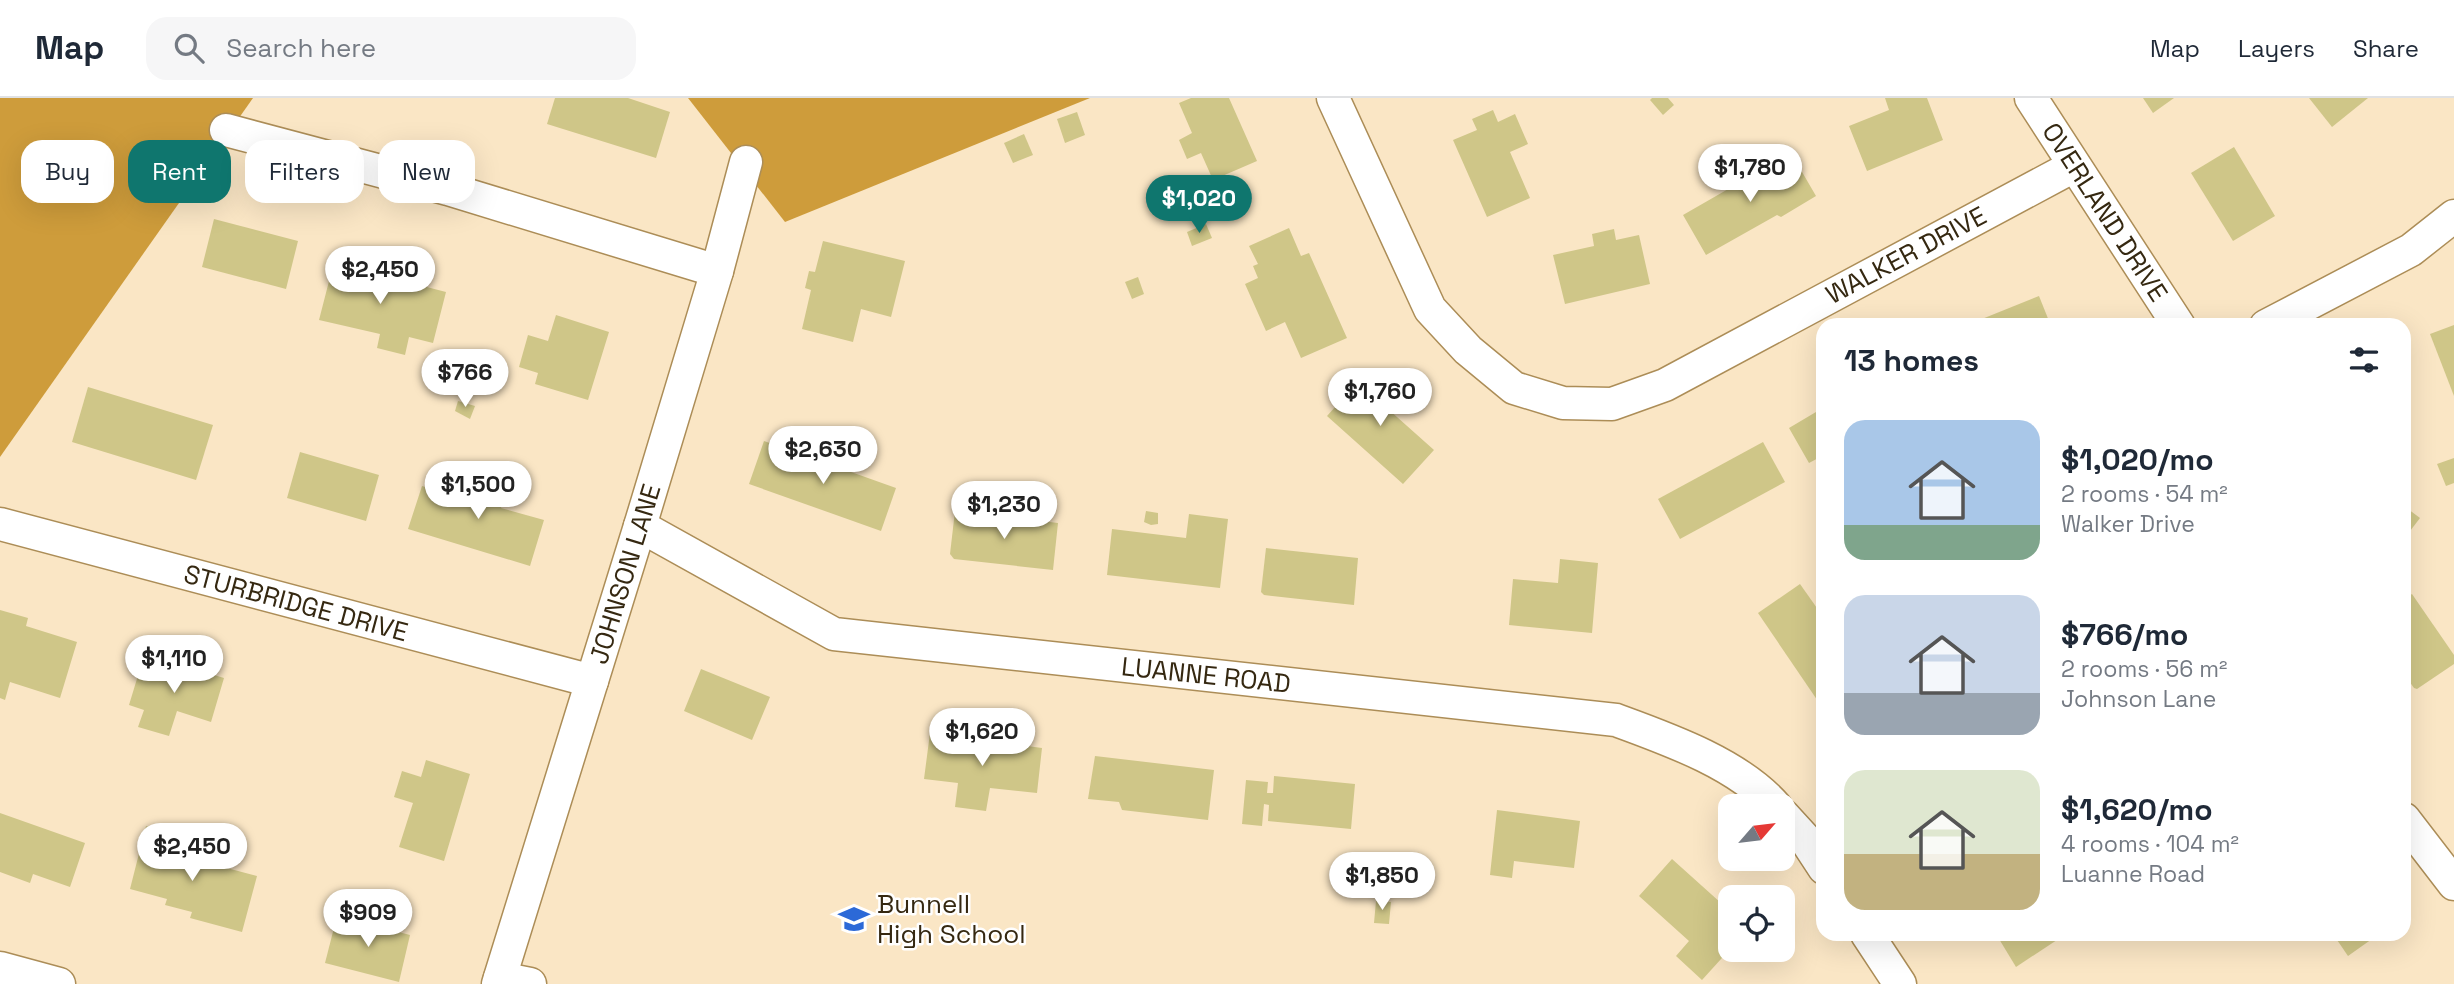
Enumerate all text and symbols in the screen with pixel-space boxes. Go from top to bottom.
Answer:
search box [146,17,636,80]
text: Map [35,27,104,69]
icon: search [170,29,208,67]
text: Search here [226,31,376,65]
text: Map [2150,33,2200,64]
text: Layers [2238,33,2315,64]
text: Share [2353,33,2419,64]
street label: OVERLAND DRIVE [2034,116,2176,308]
chip: Buy [21,140,114,203]
chip: Rent [128,140,231,203]
chip: Filters [245,140,364,203]
chip: New [378,140,475,203]
pin: $1,780 [1693,144,1807,204]
text: $1,780 [1714,152,1786,182]
pin: $1,020 [1142,176,1256,235]
text: $1,020 [1162,183,1236,213]
street label: WALKER DRIVE [1820,198,1992,312]
pin: $2,450 [323,246,437,306]
text: $2,450 [341,254,419,284]
text: 13 homes [1844,341,1979,380]
icon: filters [2345,341,2383,379]
pin: $766 [424,350,506,409]
text: $766 [437,357,493,387]
pin: $1,760 [1323,368,1437,428]
text: $1,760 [1344,376,1416,406]
pin: $2,630 [766,426,880,486]
text: $2,630 [784,434,862,464]
text: $1,020/mo [2061,440,2214,479]
icon: home [1900,448,1984,532]
pin: $1,500 [421,462,535,521]
text: $1,500 [441,469,515,499]
text: 2 rooms · 54 m² [2061,479,2228,509]
street label: JOHNSON LANE [581,480,669,668]
pin: $1,230 [947,482,1061,541]
text: $1,230 [967,489,1041,519]
text: Walker Drive [2061,509,2195,539]
street label: STURBRIDGE DRIVE [180,557,412,649]
text: $766/mo [2061,615,2188,654]
icon: home [1900,623,1984,707]
pin: $1,110 [117,636,231,695]
text: $1,110 [141,643,207,673]
street label: LUANNE ROAD [1120,649,1292,701]
text: 2 rooms · 56 m² [2061,654,2227,684]
text: Johnson Lane [2061,684,2216,714]
pin: $1,620 [925,708,1039,768]
text: $1,620 [945,716,1019,746]
text: $1,620/mo [2061,790,2213,829]
north arrow [1718,794,1796,872]
map controls [1718,794,1795,962]
icon: home [1900,798,1984,882]
pin: $2,450 [135,824,249,883]
text: 4 rooms · 104 m² [2061,829,2239,859]
text: $2,450 [153,831,231,861]
pin: $1,850 [1325,852,1439,912]
text: Luanne Road [2061,859,2205,889]
text: $1,850 [1345,860,1419,890]
button: locate [1718,885,1795,962]
place label: Bunnell High School [877,887,1026,951]
pin: $909 [327,890,409,949]
text: $909 [339,897,397,927]
school or university icon: Bunnell High School [837,902,871,936]

